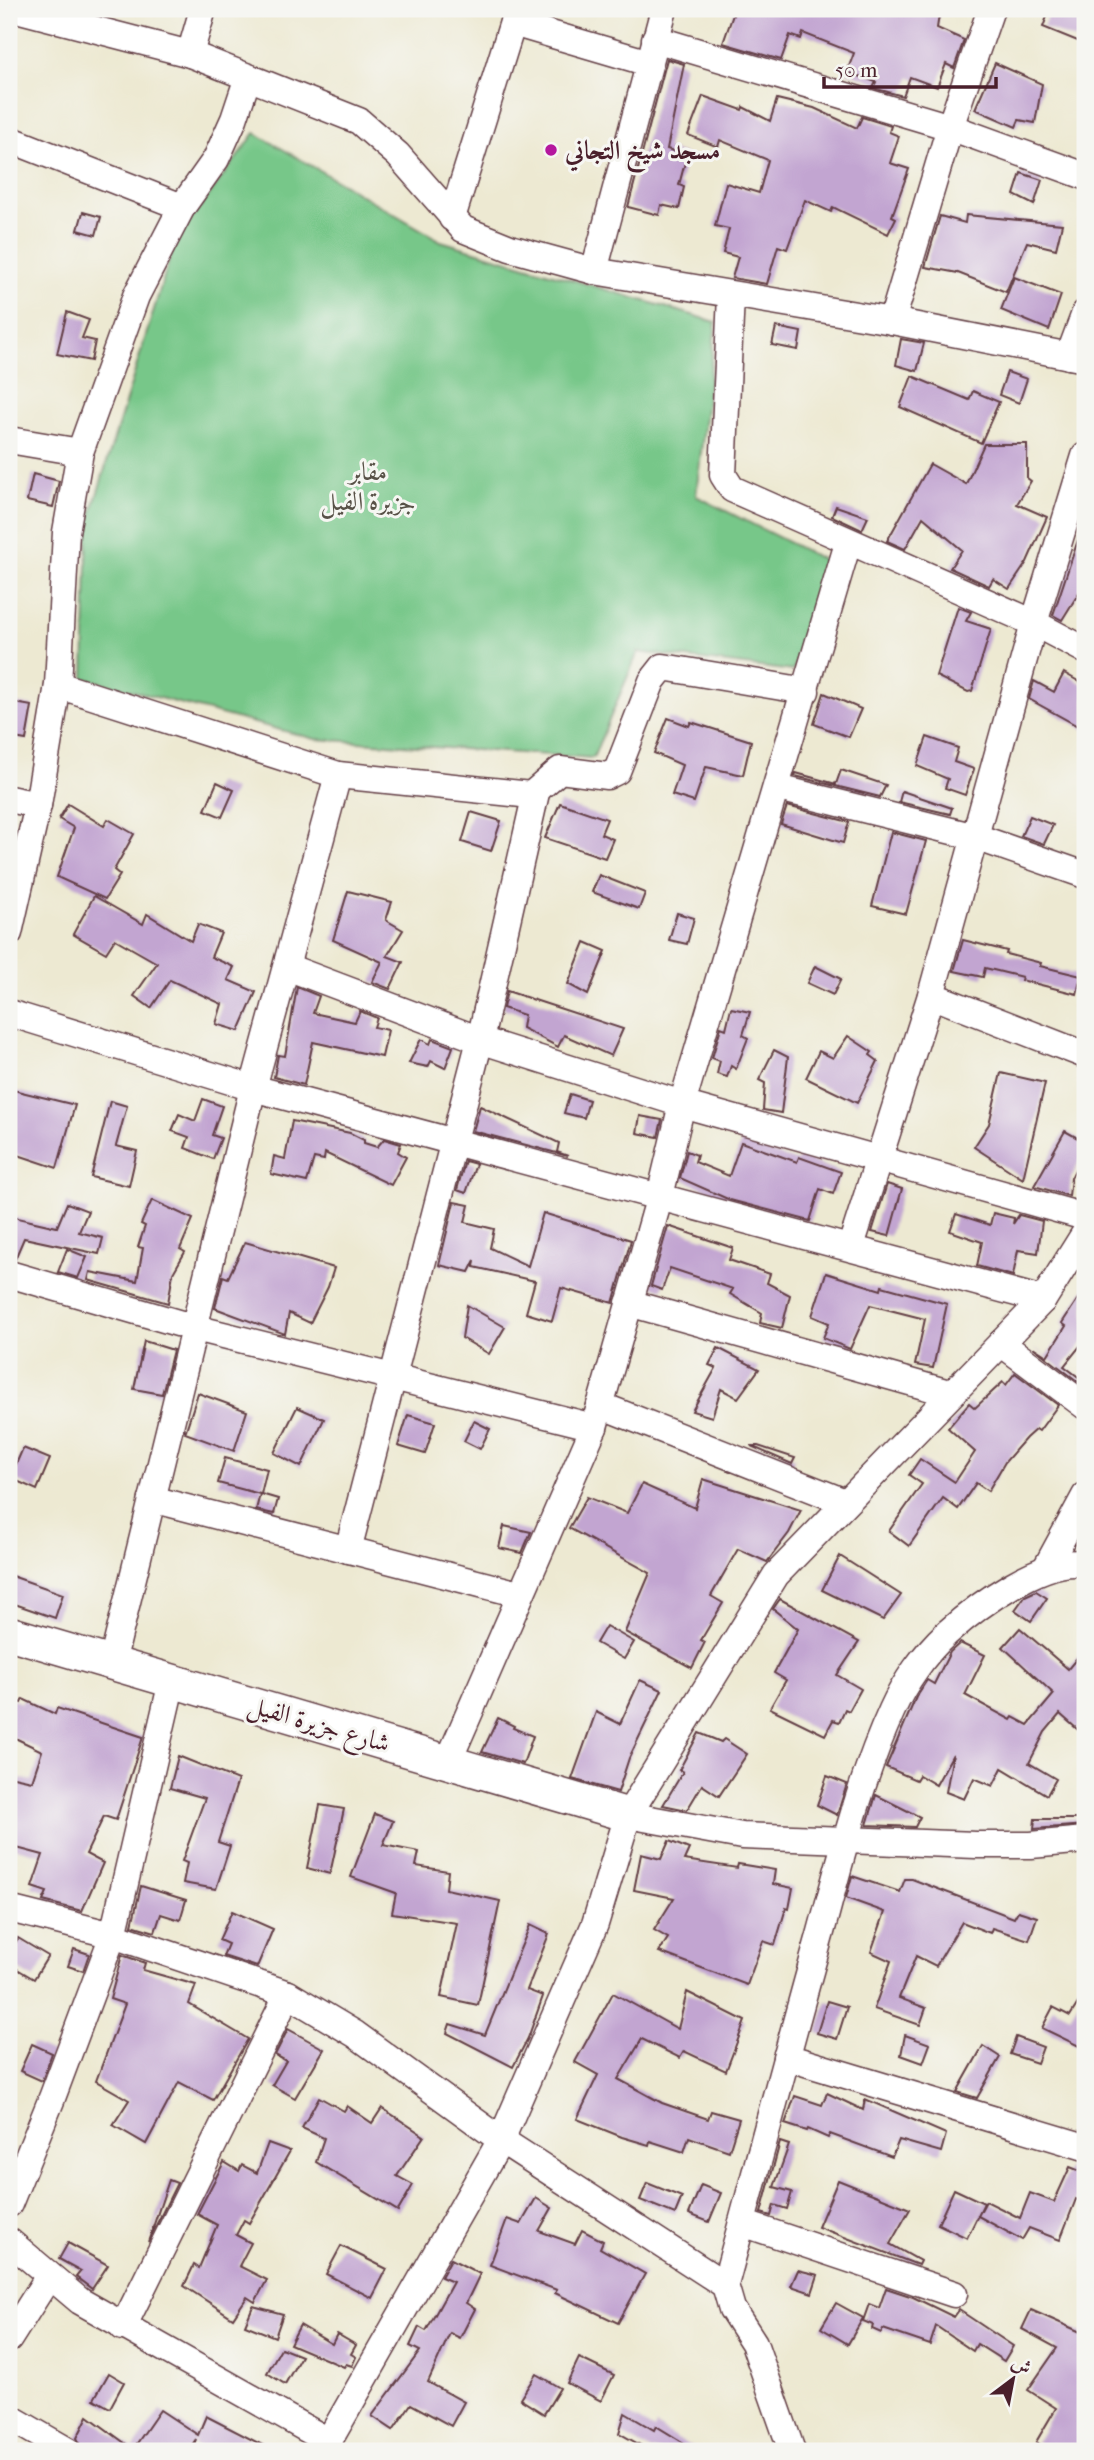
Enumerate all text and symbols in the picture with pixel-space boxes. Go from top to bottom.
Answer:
scale bar [824,46,996,90]
text: 50 m [835,58,878,82]
place label: مسجد شيخ التجاني [564,135,720,174]
marker: مسجد شيخ التجاني [543,142,559,158]
park label: مقابر جزيرة الفيل [320,456,416,519]
street label: شارع جزيرة الفيل [243,1689,394,1765]
north arrow [978,2344,1048,2414]
text: ش [1008,2351,1035,2380]

